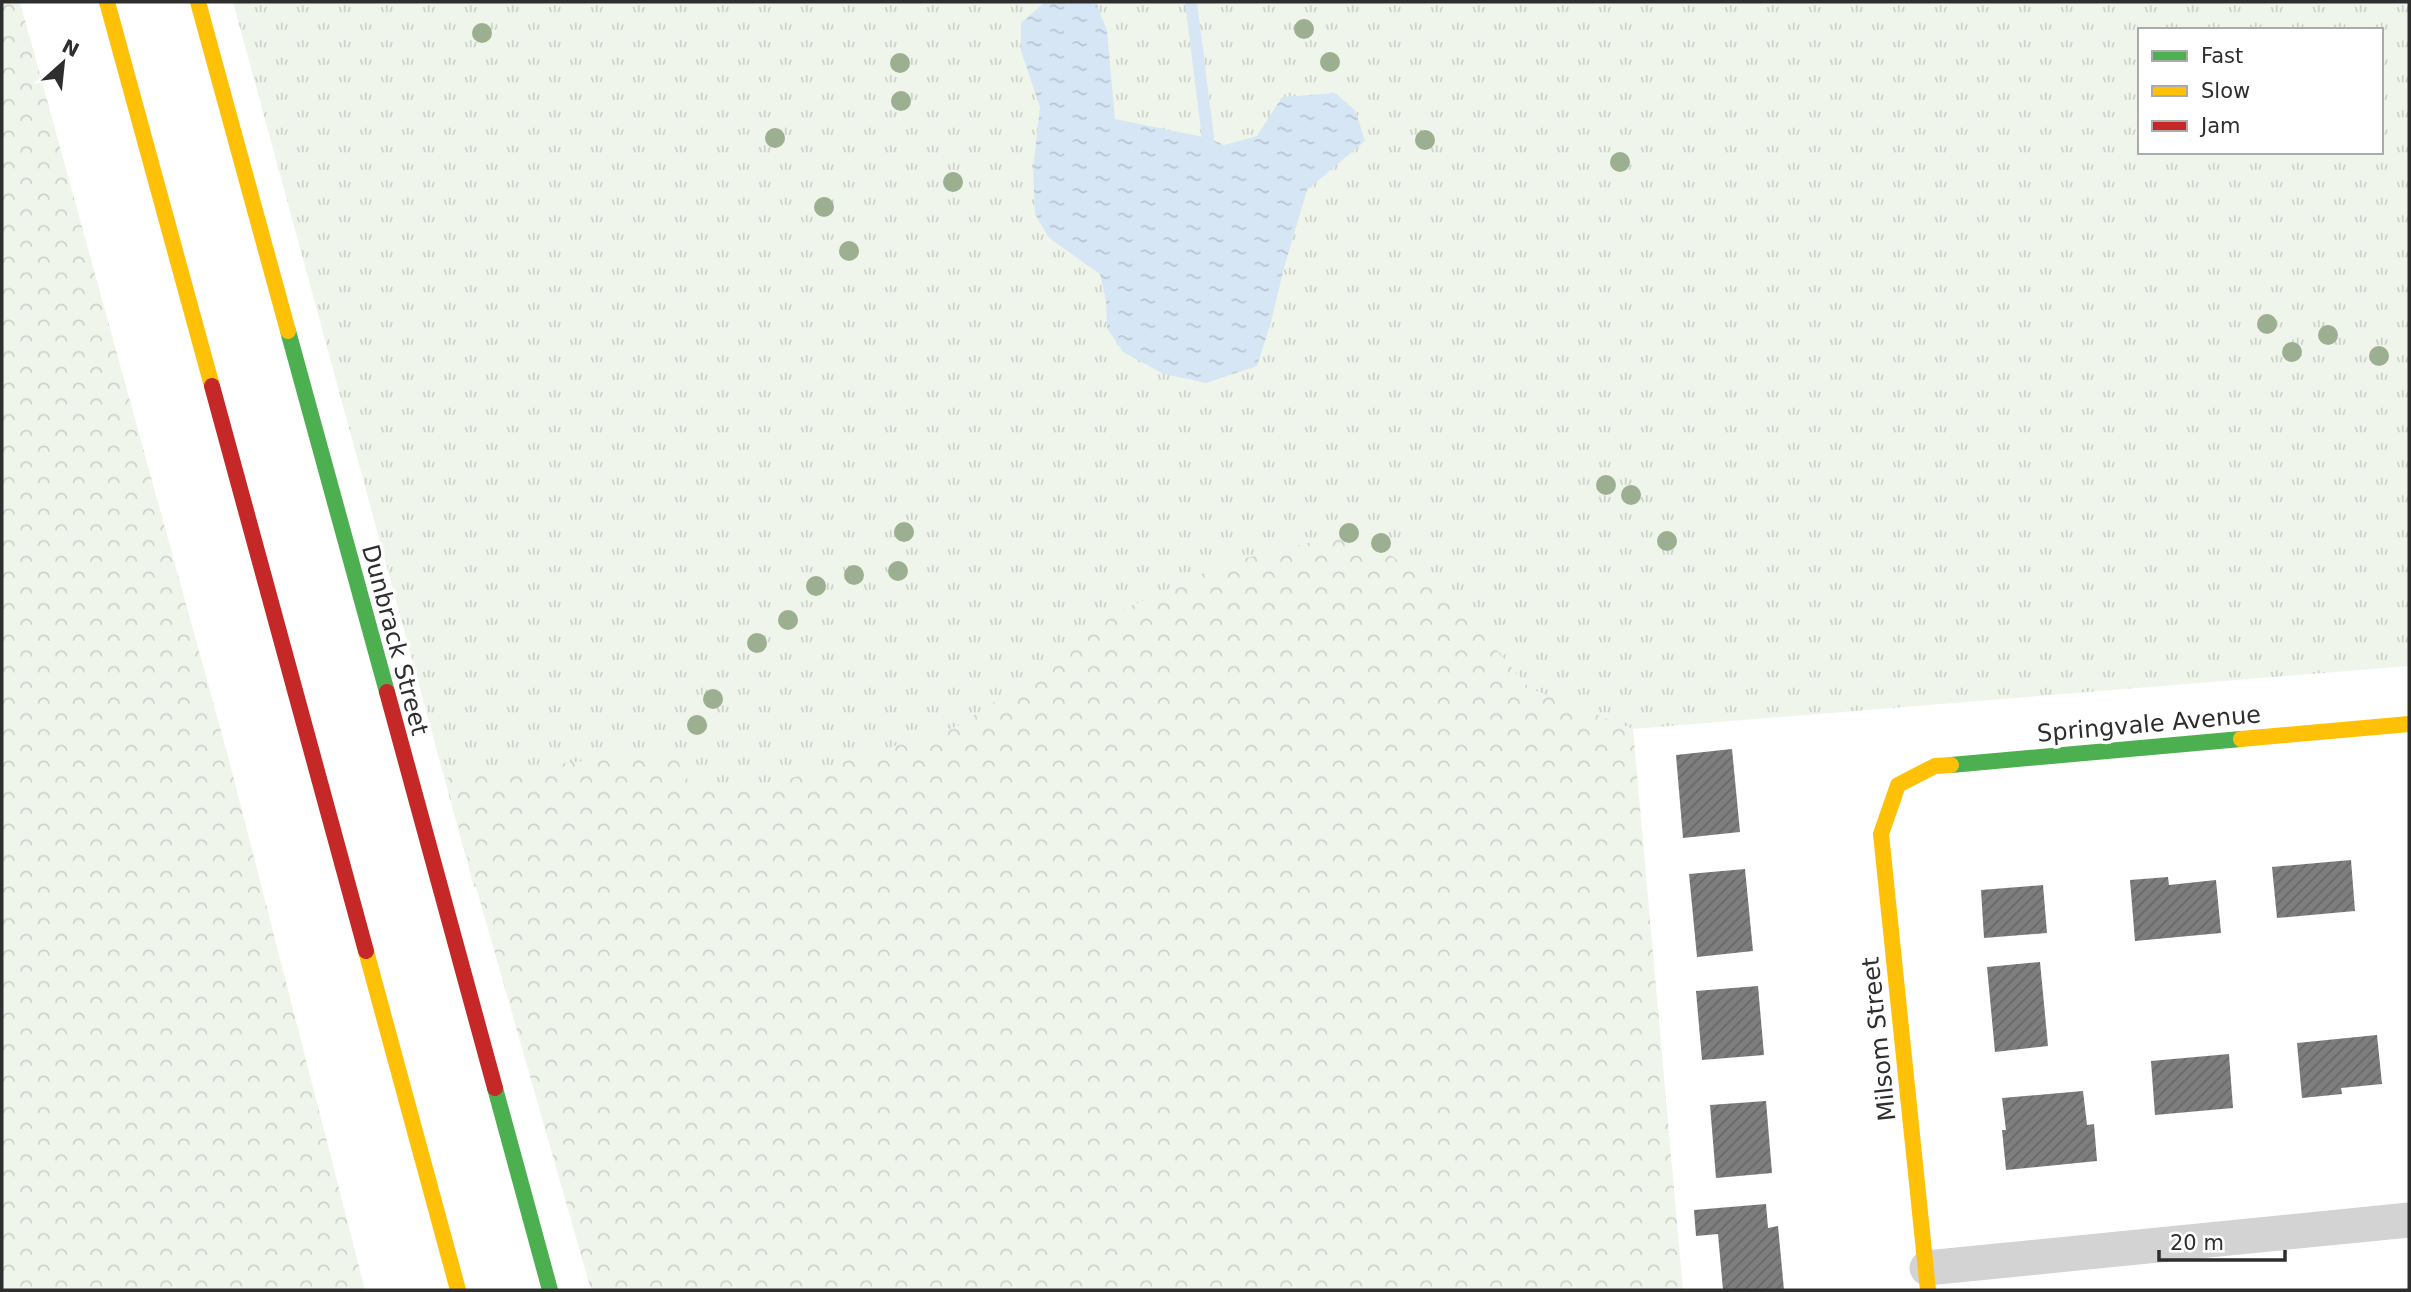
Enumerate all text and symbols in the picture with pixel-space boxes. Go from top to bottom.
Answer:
north arrow [28,28,98,98]
legend [2138,28,2383,154]
text: N [59,34,83,61]
text: Fast [2201,44,2243,68]
text: Slow [2201,79,2250,103]
text: Jam [2199,114,2241,138]
street label: Dunbrack Street [356,542,434,738]
street label: Springvale Avenue [2036,700,2262,748]
street label: Milsom Street [1856,955,1902,1123]
scale bar [2159,1218,2285,1262]
text: 20 m [2170,1231,2224,1255]

